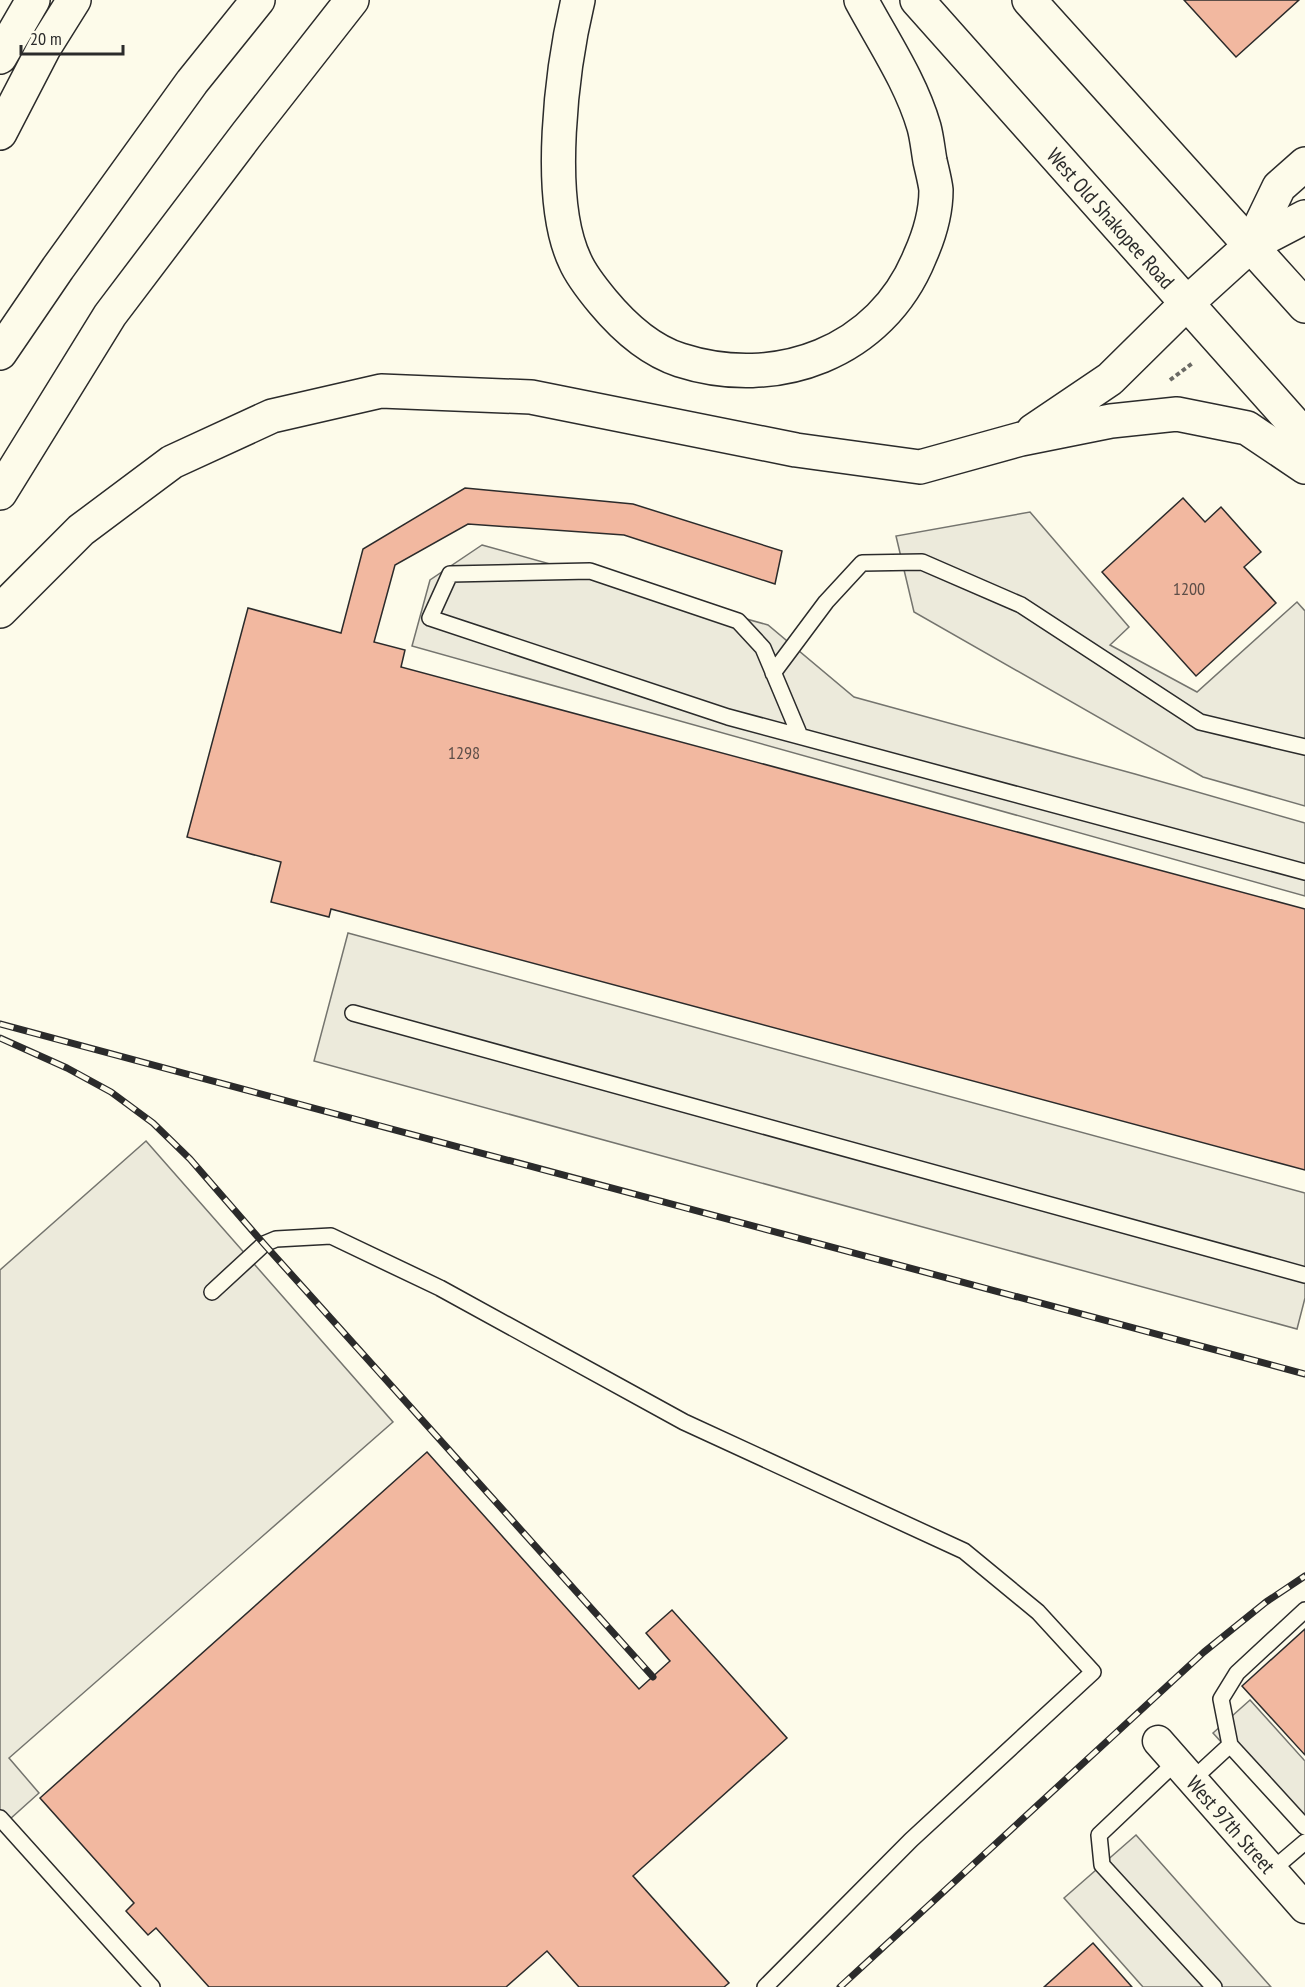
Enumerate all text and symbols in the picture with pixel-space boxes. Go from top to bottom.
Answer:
scale bar [21,18,123,56]
text: 20 m [30,27,62,50]
street label: West Old Shakopee Road [1041,142,1181,294]
house number: 1200 [1173,577,1205,600]
house number: 1298 [448,741,480,764]
street label: West 97th Street [1181,1770,1282,1879]

